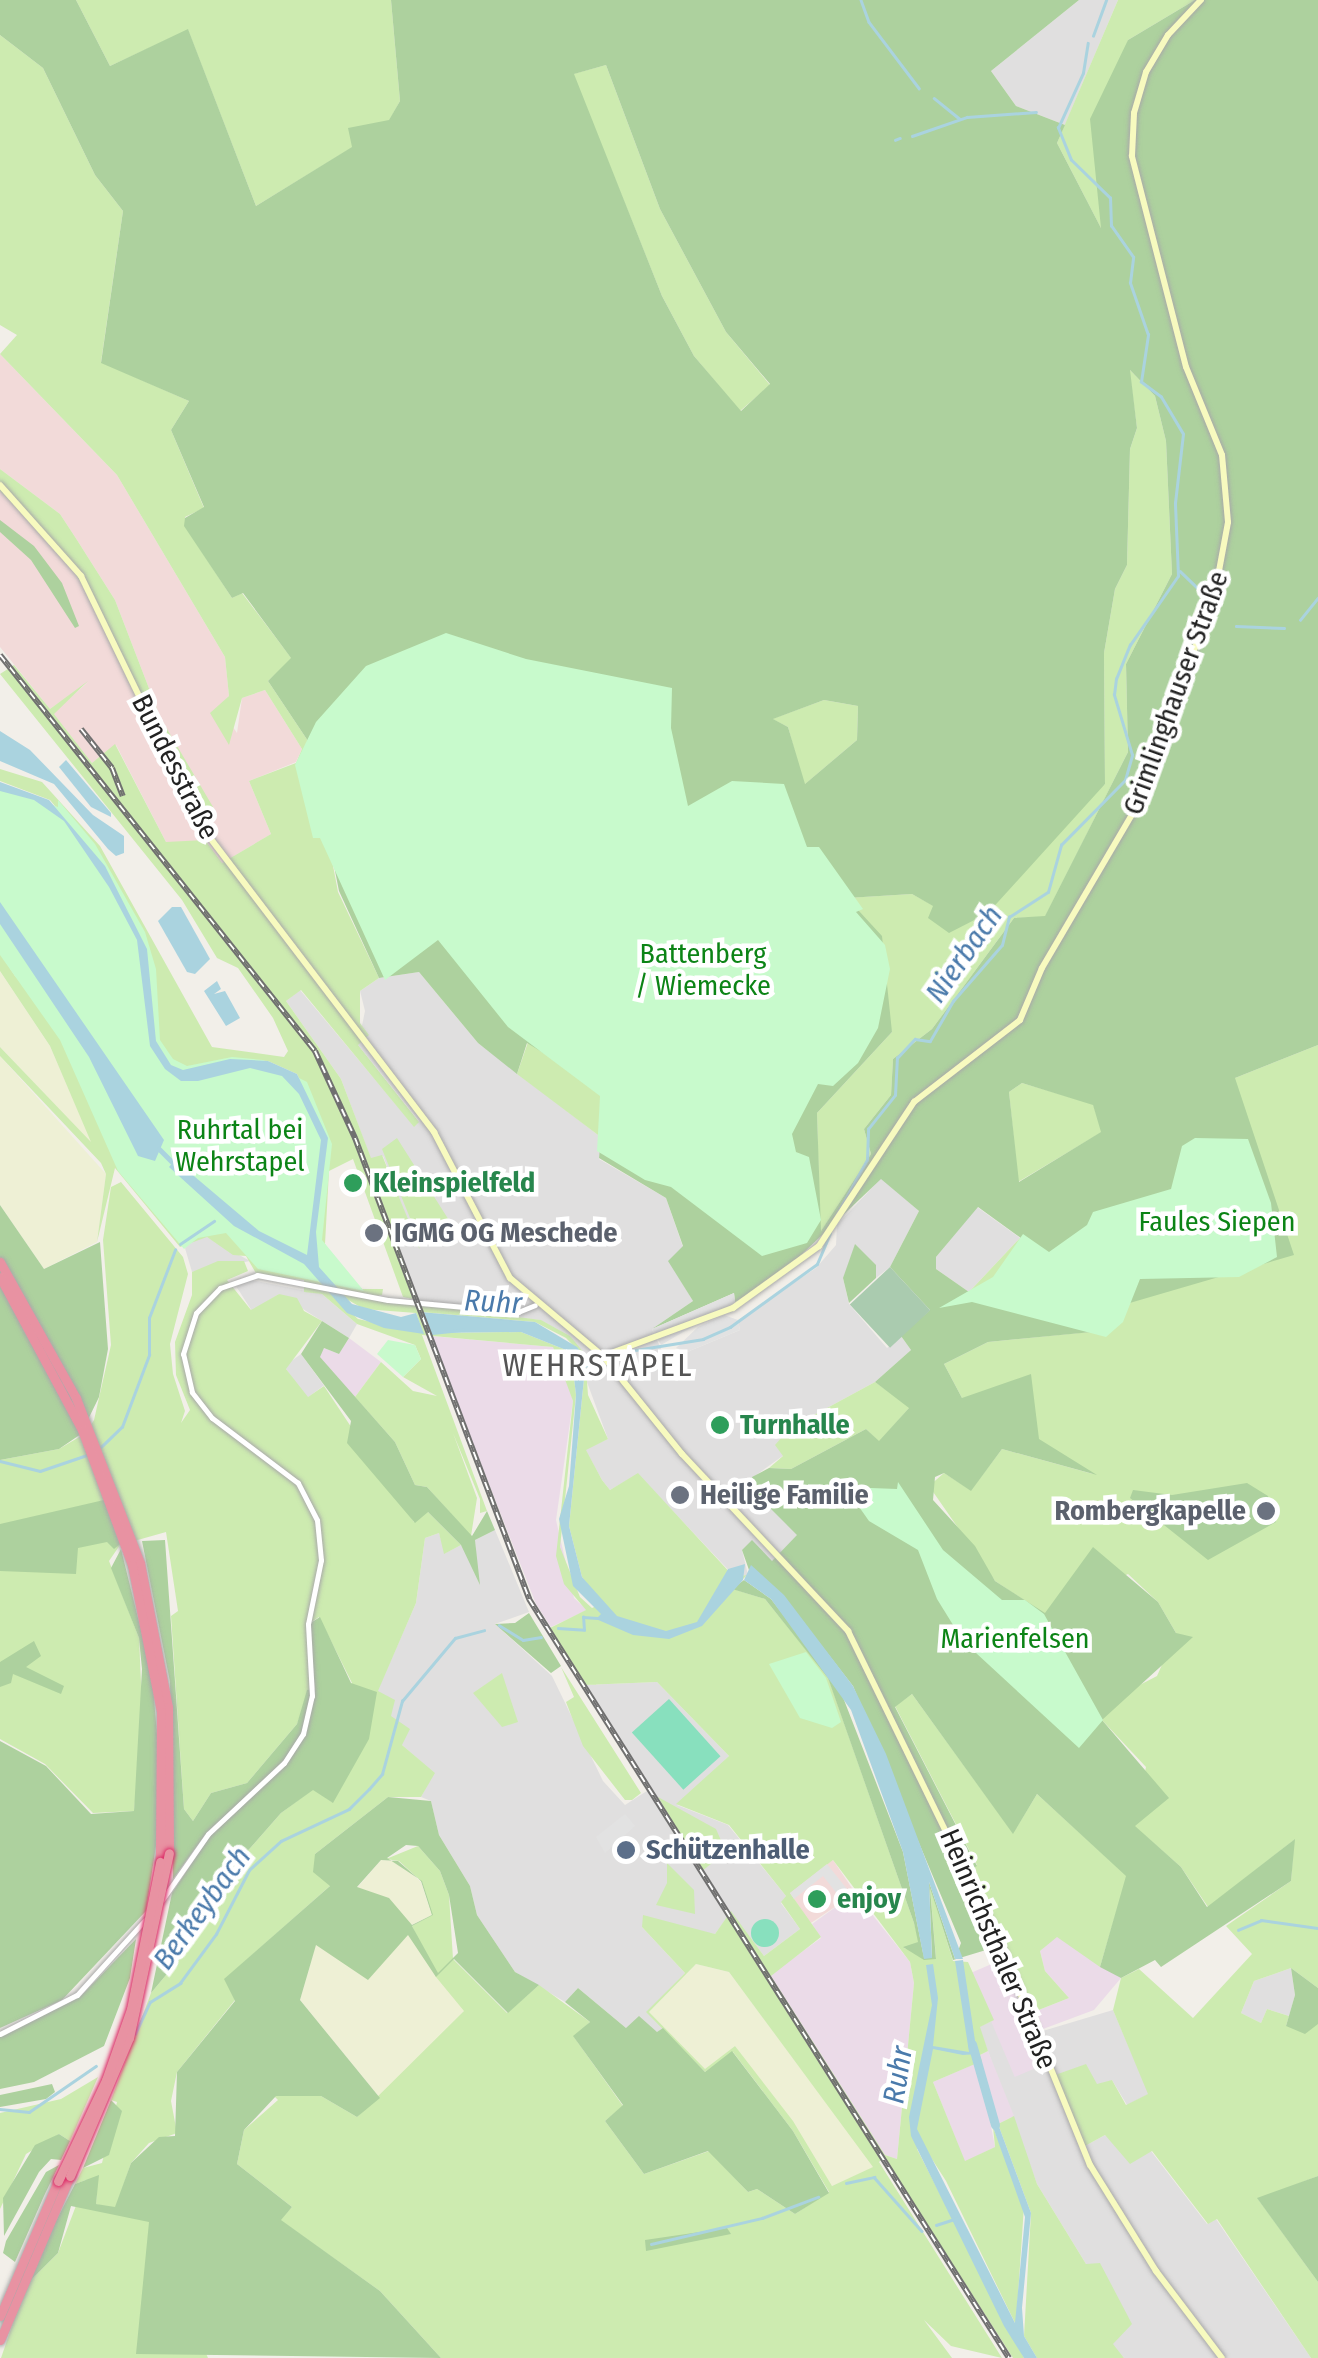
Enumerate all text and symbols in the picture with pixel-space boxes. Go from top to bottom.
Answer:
street label: Grimlinghauser Straße [1116,567,1236,819]
street label: Bundesstraße [124,689,226,845]
water label: Nierbach [918,899,1010,1009]
park label: Battenberg / Wiemecke [635,937,771,1003]
park label: Ruhrtal bei Wehrstapel [175,1113,305,1179]
place label: Kleinspielfeld [373,1166,535,1200]
marker: Kleinspielfeld [342,1172,364,1194]
park label: Faules Siepen [1139,1205,1295,1239]
place label: IGMG OG Meschede [394,1216,617,1250]
marker: IGMG OG Meschede [363,1222,385,1244]
water label: Ruhr [463,1283,523,1321]
district label: WEHRSTAPEL [502,1346,694,1384]
place label: Turnhalle [740,1408,850,1442]
marker: Turnhalle [709,1414,731,1436]
place label: Heilige Familie [700,1478,869,1512]
marker: Heilige Familie [669,1484,691,1506]
place label: Rombergkapelle [1055,1494,1246,1528]
marker: Rombergkapelle [1255,1500,1277,1522]
park label: Marienfelsen [940,1622,1090,1656]
street label: Heinrichsthaler Straße [932,1824,1064,2074]
place label: Schützenhalle [646,1833,810,1867]
water label: Berkeybach [145,1839,259,1977]
marker: Schützenhalle [615,1839,637,1861]
place label: enjoy [837,1882,901,1916]
marker: enjoy [806,1888,828,1910]
water label: Ruhr [876,2044,920,2106]

